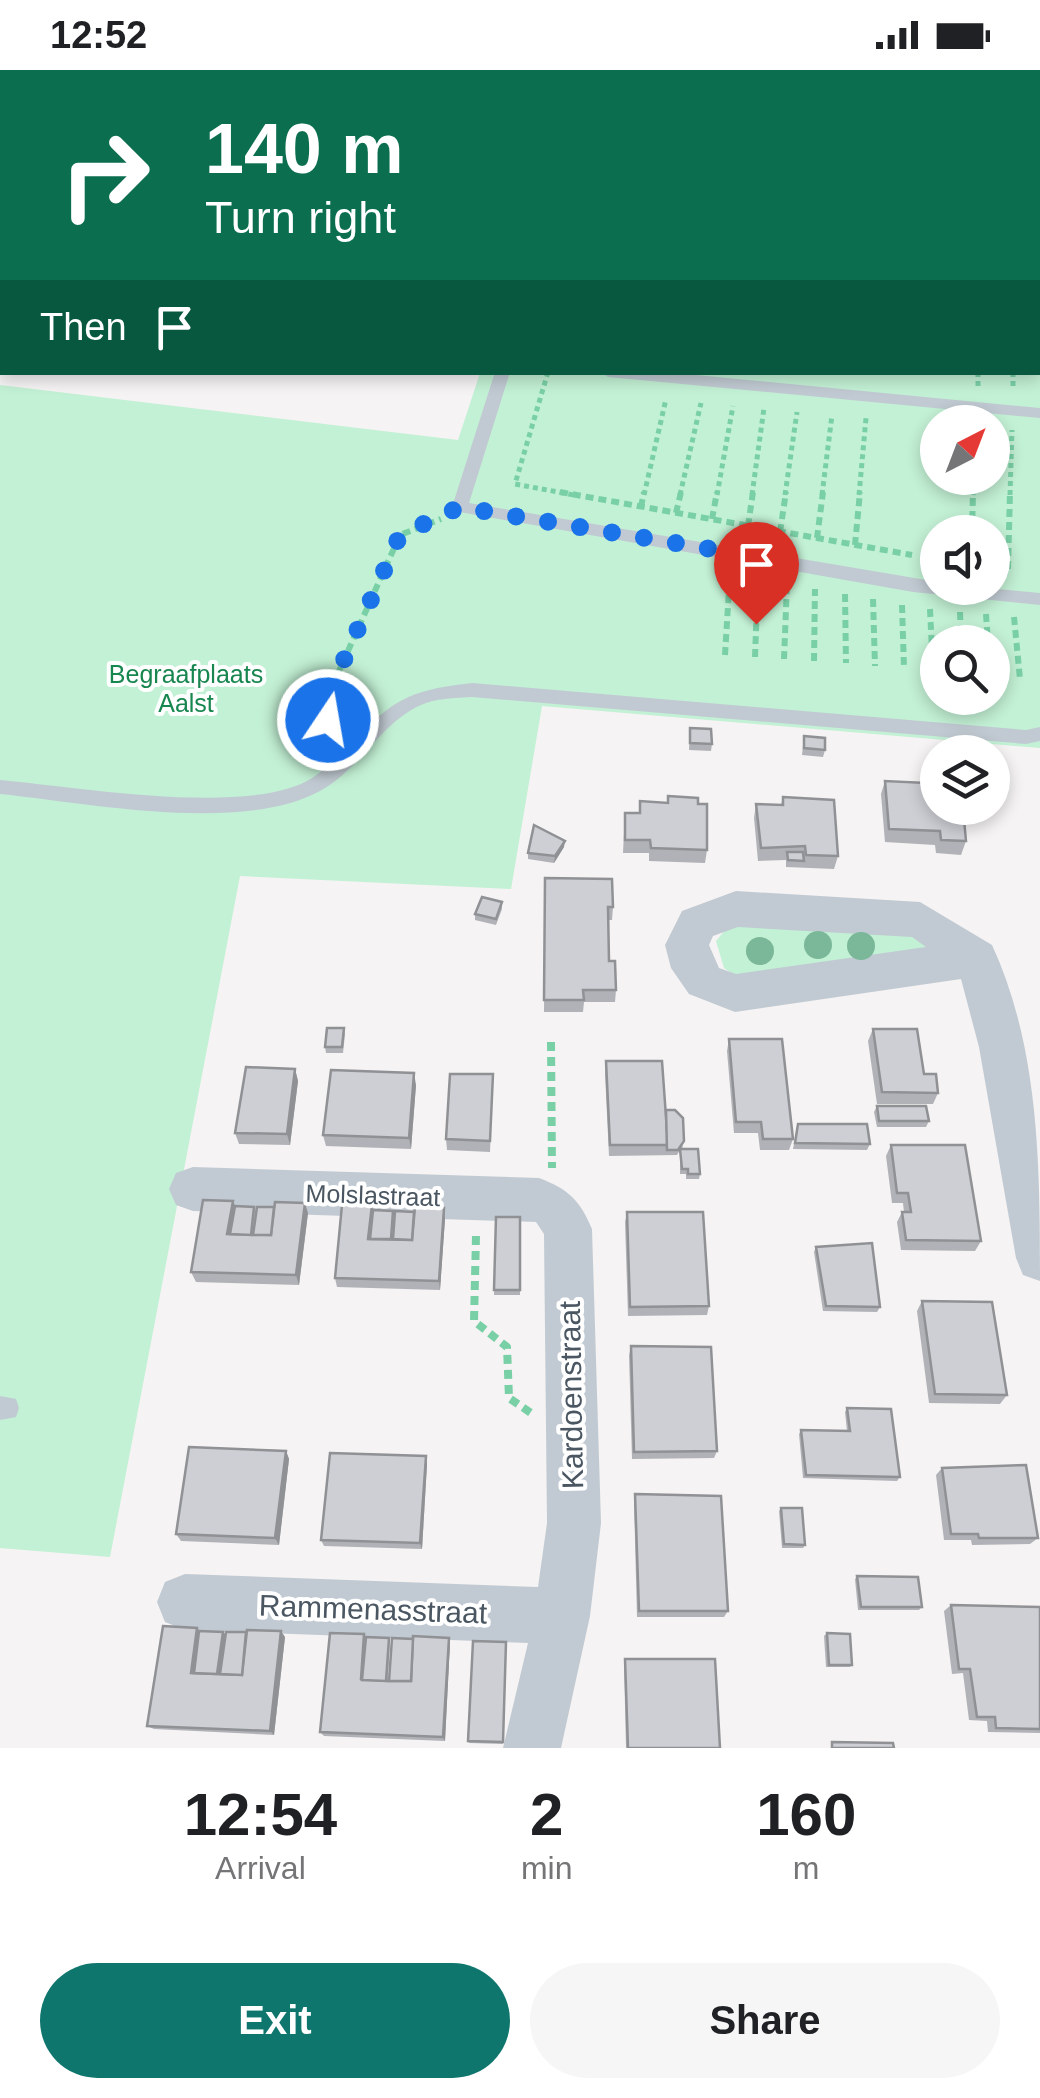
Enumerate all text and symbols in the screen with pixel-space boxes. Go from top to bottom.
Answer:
text: 12:52 [50,14,147,56]
icon: right [40,110,170,240]
text: 140 m [205,110,403,188]
text: Turn right [205,192,396,243]
icon: arrive [147,300,202,355]
text: Then [40,306,127,348]
north arrow [920,405,1010,495]
map controls [920,405,1010,825]
button: sound [920,515,1010,605]
pin [714,522,799,625]
icon: arrive [729,537,784,592]
button: search [920,625,1010,715]
park label: Begraafplaats Aalst [109,660,263,717]
position arrow [276,668,380,772]
button: layers [920,735,1010,825]
street label: Molslastraat [305,1179,441,1211]
street label: Kardoenstraat [553,1300,589,1490]
street label: Rammenasstraat [258,1589,488,1629]
text: 12:54 [184,1781,337,1848]
text: 2 [530,1781,563,1848]
text: 160 [756,1781,856,1848]
text: Arrival [215,1850,306,1886]
text: min [521,1850,572,1886]
text: m [793,1850,820,1886]
button: Exit [40,1963,510,2078]
button: Share [530,1963,1000,2078]

